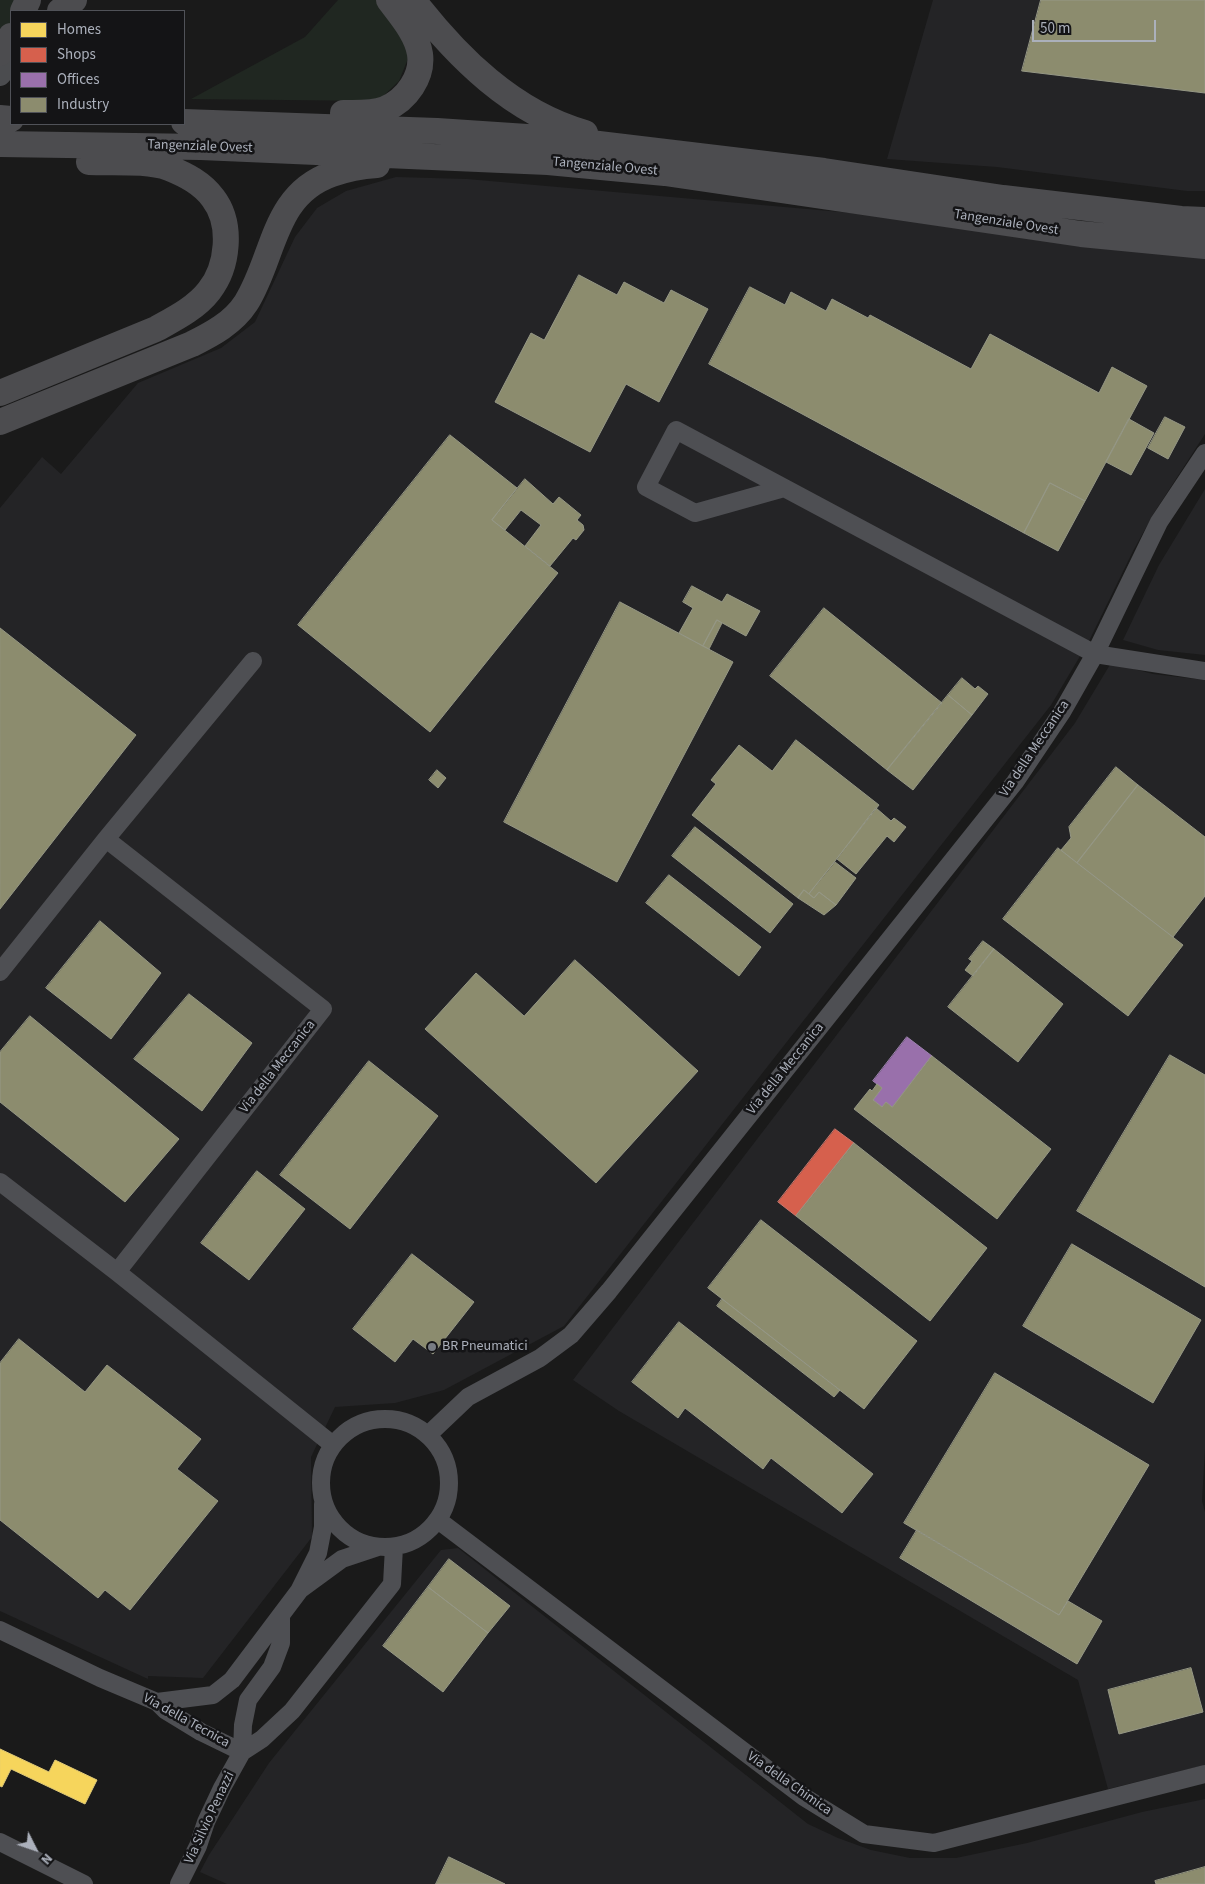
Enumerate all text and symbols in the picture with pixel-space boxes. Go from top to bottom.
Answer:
legend [10,10,185,125]
scale bar [1035,10,1159,42]
text: 50 m [1040,18,1070,39]
text: Homes [57,19,101,40]
text: Shops [57,44,96,65]
text: Offices [57,69,100,90]
text: Industry [57,94,109,115]
street label: Tangenziale Ovest [147,137,253,157]
street label: Tangenziale Ovest [552,154,658,180]
street label: Tangenziale Ovest [953,206,1059,240]
street label: Via della Meccanica [996,697,1074,801]
street label: Via della Meccanica [237,1017,319,1117]
street label: Via della Meccanica [744,1020,828,1118]
place label: BR Pneumatici [442,1339,528,1355]
marker: BR Pneumatici [426,1341,438,1353]
street label: Via della Tecnica [140,1690,232,1752]
street label: Via della Chimica [743,1749,835,1819]
street label: Via Silvio Penazzi [181,1769,239,1867]
north arrow [10,1824,60,1874]
text: N [36,1849,57,1869]

